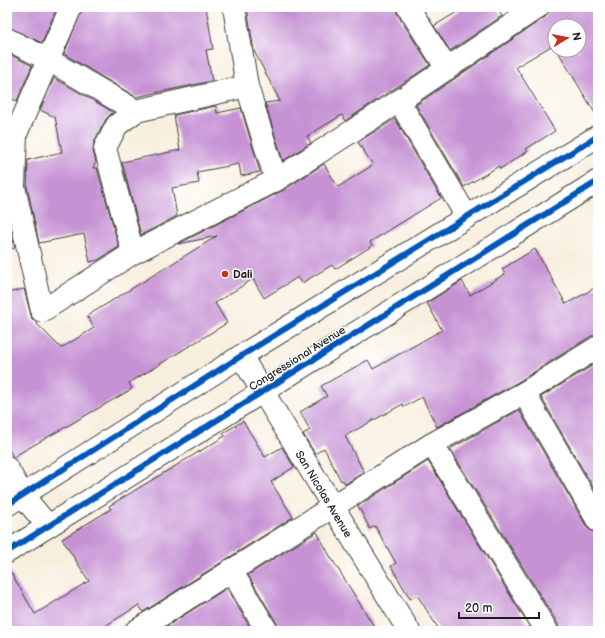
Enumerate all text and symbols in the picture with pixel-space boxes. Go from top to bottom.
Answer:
north arrow [547,18,587,58]
text: N [569,31,583,42]
place label: Dali [233,268,253,281]
marker: Dali [220,269,230,279]
street label: Congressional Avenue [247,323,348,393]
street label: San Nicolas Avenue [293,449,355,540]
scale bar [459,594,539,620]
text: 20 m [465,601,492,616]

